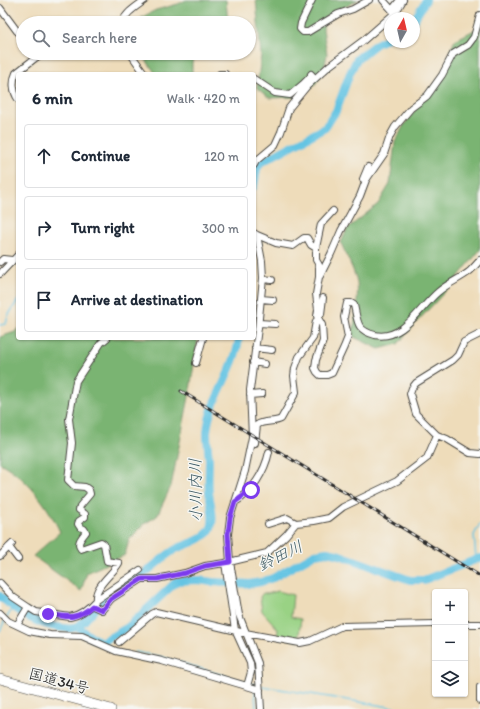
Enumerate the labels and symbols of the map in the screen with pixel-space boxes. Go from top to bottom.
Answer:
north arrow [384,12,420,48]
water label: 小川内川 [185,458,206,522]
route start [242,481,260,499]
water label: 鈴田川 [254,536,306,575]
route end [39,605,57,623]
street label: 国道34号 [27,664,91,698]

